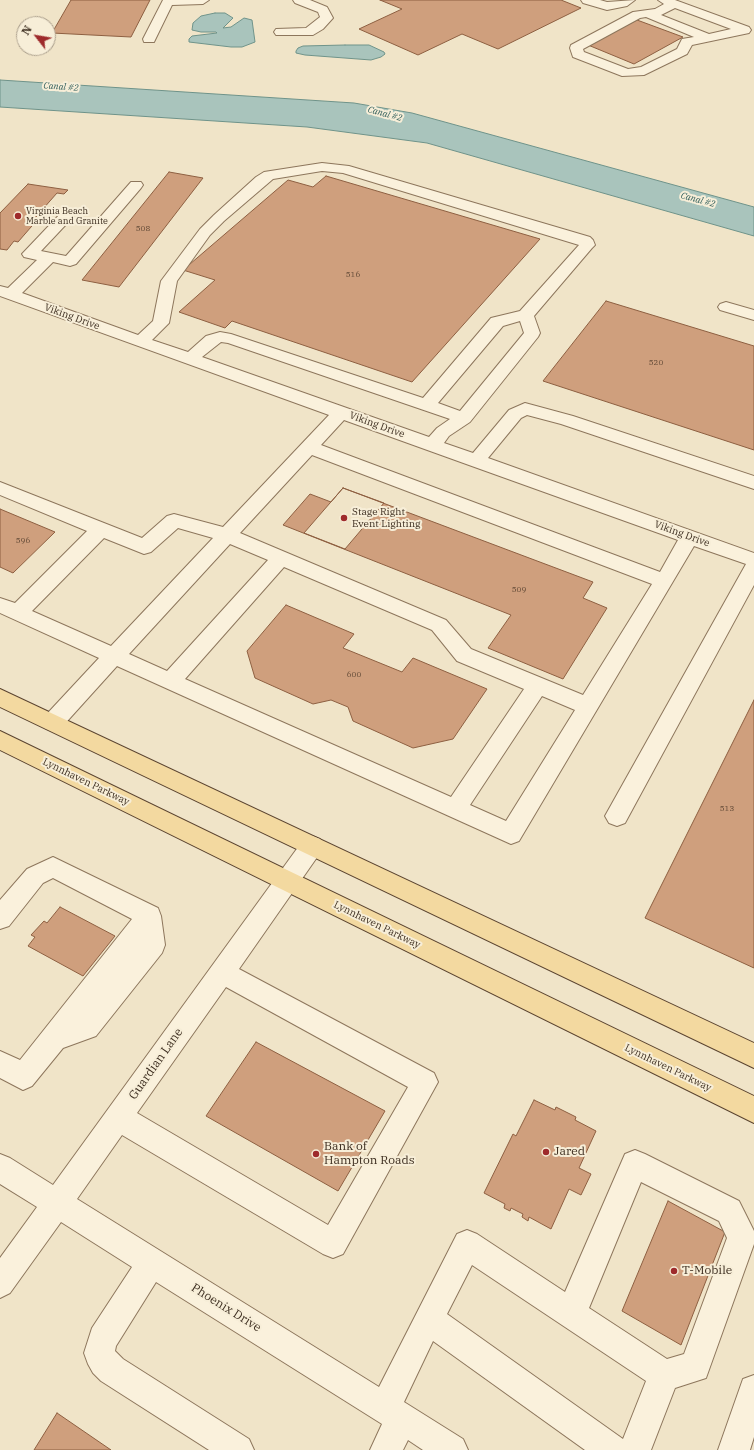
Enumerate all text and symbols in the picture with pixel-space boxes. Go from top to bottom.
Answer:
north arrow [16,16,56,56]
text: N [18,23,35,38]
water label: Canal #2 [43,80,79,94]
water label: Canal #2 [367,104,403,124]
water label: Canal #2 [680,190,716,210]
place label: Virginia Beach Marble and Granite [26,206,108,227]
marker: Virginia Beach Marble and Granite [13,211,23,221]
house number: 508 [136,224,150,234]
house number: 516 [346,270,360,280]
street label: Viking Drive [43,301,101,333]
house number: 520 [649,358,663,368]
street label: Viking Drive [348,409,406,441]
place label: Stage Right Event Lighting [352,506,420,530]
marker: Stage Right Event Lighting [339,513,349,523]
street label: Viking Drive [653,518,711,550]
house number: 596 [16,536,30,546]
house number: 509 [512,585,526,595]
house number: 600 [347,670,361,680]
street label: Lynnhaven Parkway [41,756,131,808]
house number: 513 [720,804,734,814]
street label: Lynnhaven Parkway [332,899,422,951]
street label: Guardian Lane [126,1026,186,1102]
street label: Lynnhaven Parkway [623,1042,713,1094]
place label: Bank of Hampton Roads [324,1140,415,1168]
place label: Jared [554,1145,585,1159]
marker: Jared [541,1147,551,1157]
marker: Bank of Hampton Roads [311,1149,321,1159]
place label: T-Mobile [682,1264,732,1278]
marker: T-Mobile [669,1266,679,1276]
street label: Phoenix Drive [188,1281,264,1335]

